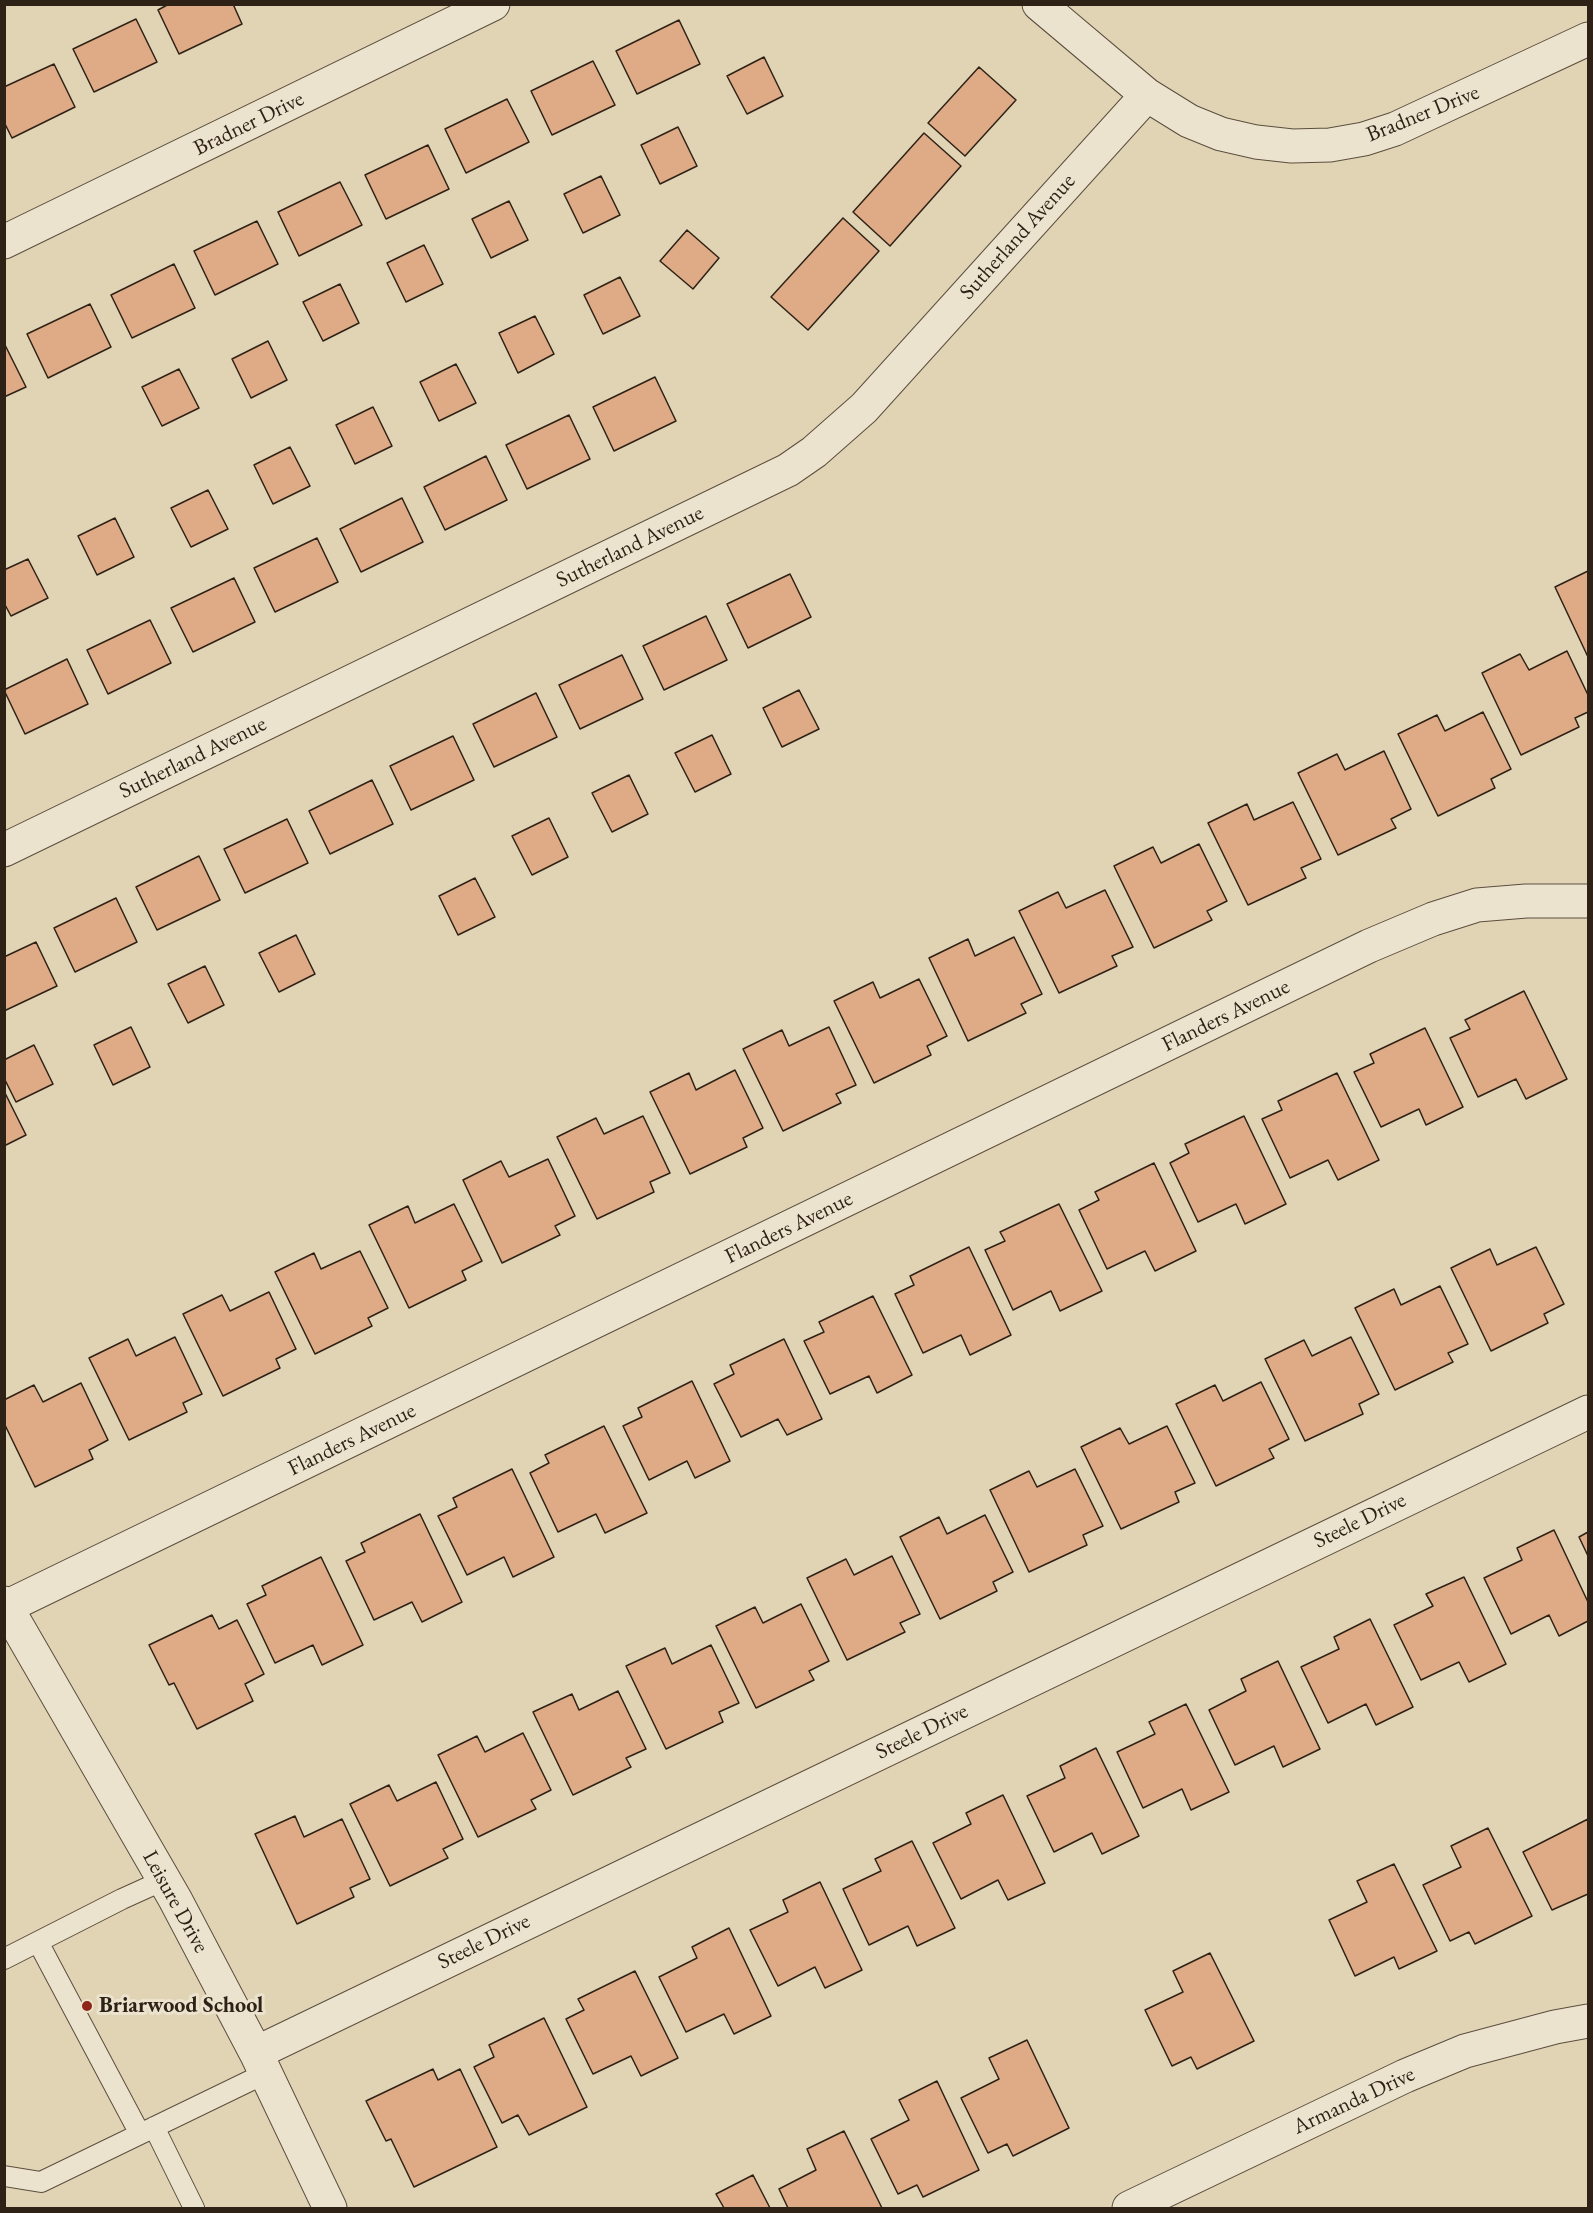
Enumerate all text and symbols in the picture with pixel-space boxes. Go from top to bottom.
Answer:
street label: Bradner Drive [1363,79,1483,149]
street label: Bradner Drive [190,86,308,162]
street label: Sutherland Avenue [955,169,1081,305]
street label: Sutherland Avenue [552,500,708,594]
street label: Sutherland Avenue [115,711,271,805]
street label: Flanders Avenue [1158,974,1294,1058]
street label: Flanders Avenue [721,1186,857,1270]
street label: Flanders Avenue [284,1398,420,1482]
street label: Steele Drive [1310,1487,1410,1555]
street label: Steele Drive [872,1698,972,1766]
street label: Leisure Drive [136,1846,214,1958]
street label: Steele Drive [434,1908,534,1976]
place label: Briarwood School [99,1993,263,2019]
marker: Briarwood School [80,1999,94,2013]
street label: Armanda Drive [1289,2061,1419,2141]

